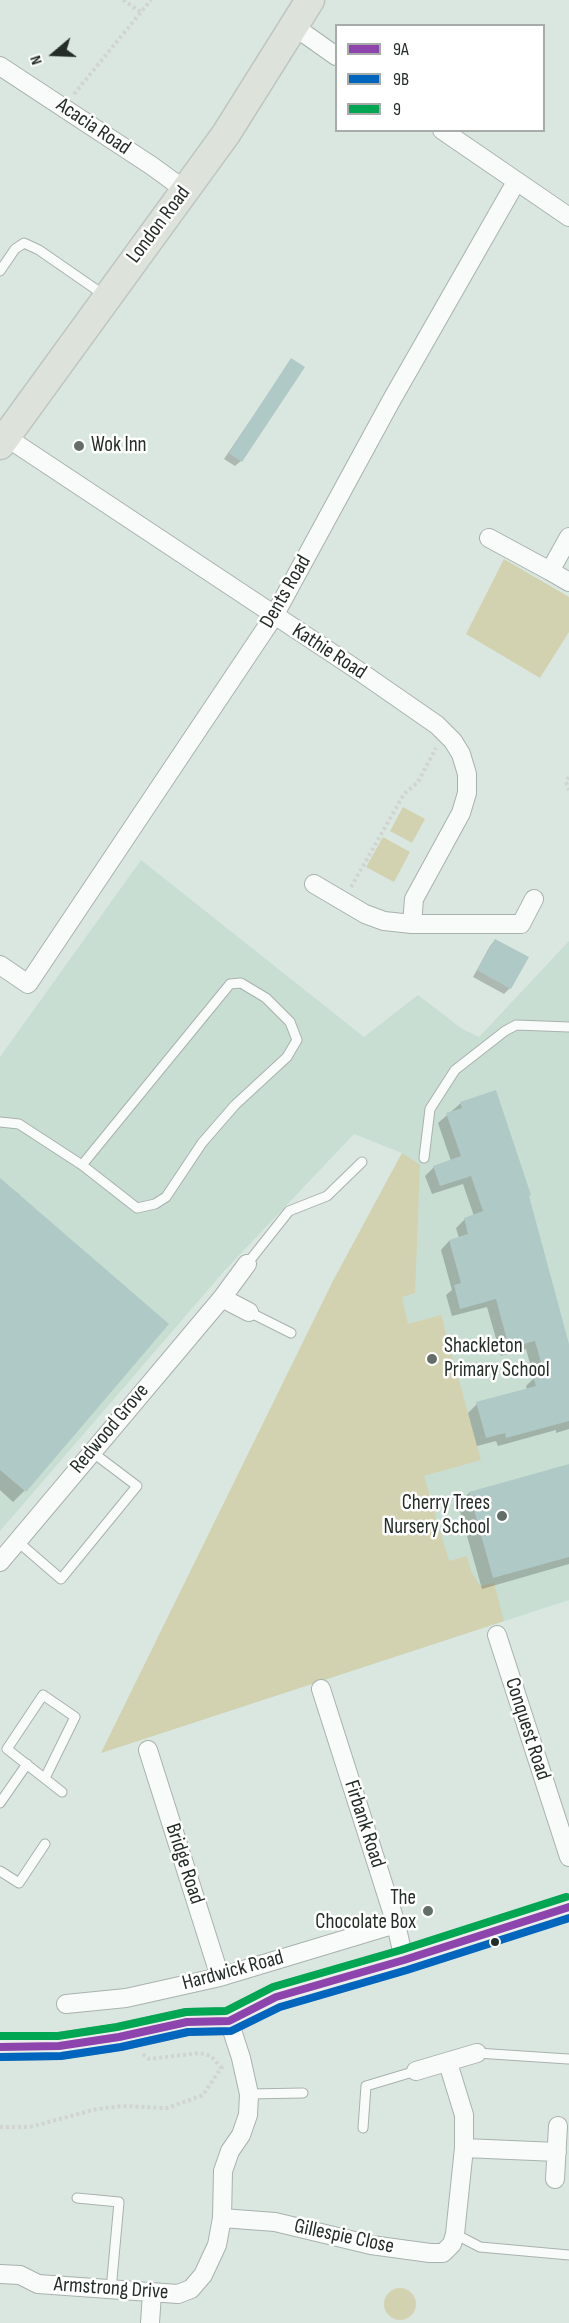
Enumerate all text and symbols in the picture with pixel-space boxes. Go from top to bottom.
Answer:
north arrow [24,24,84,84]
legend [335,24,545,132]
text: 9A [393,39,409,60]
text: N [26,53,47,67]
text: 9B [393,69,409,90]
street label: Acacia Road [51,93,135,161]
text: 9 [393,99,401,120]
street label: London Road [122,181,196,269]
place label: Wok Inn [91,433,147,459]
marker: Wok Inn [72,439,86,453]
street label: Dents Road [255,551,317,633]
street label: Kathie Road [287,619,371,685]
place label: Shackleton Primary School [444,1334,550,1384]
marker: Shackleton Primary School [425,1352,439,1366]
street label: Redwood Grove [65,1379,155,1479]
place label: Cherry Trees Nursery School [383,1491,490,1541]
marker: Cherry Trees Nursery School [495,1509,509,1523]
street label: Conquest Road [499,1675,555,1783]
street label: Firbank Road [338,1777,390,1871]
street label: Bridge Road [159,1821,209,1907]
place label: The Chocolate Box [315,1886,416,1936]
marker: The Chocolate Box [421,1904,435,1918]
unlabelled marker [489,1936,501,1948]
street label: Hardwick Road [180,1945,286,1997]
street label: Gillespie Close [292,2214,396,2260]
street label: Armstrong Drive [53,2272,169,2306]

